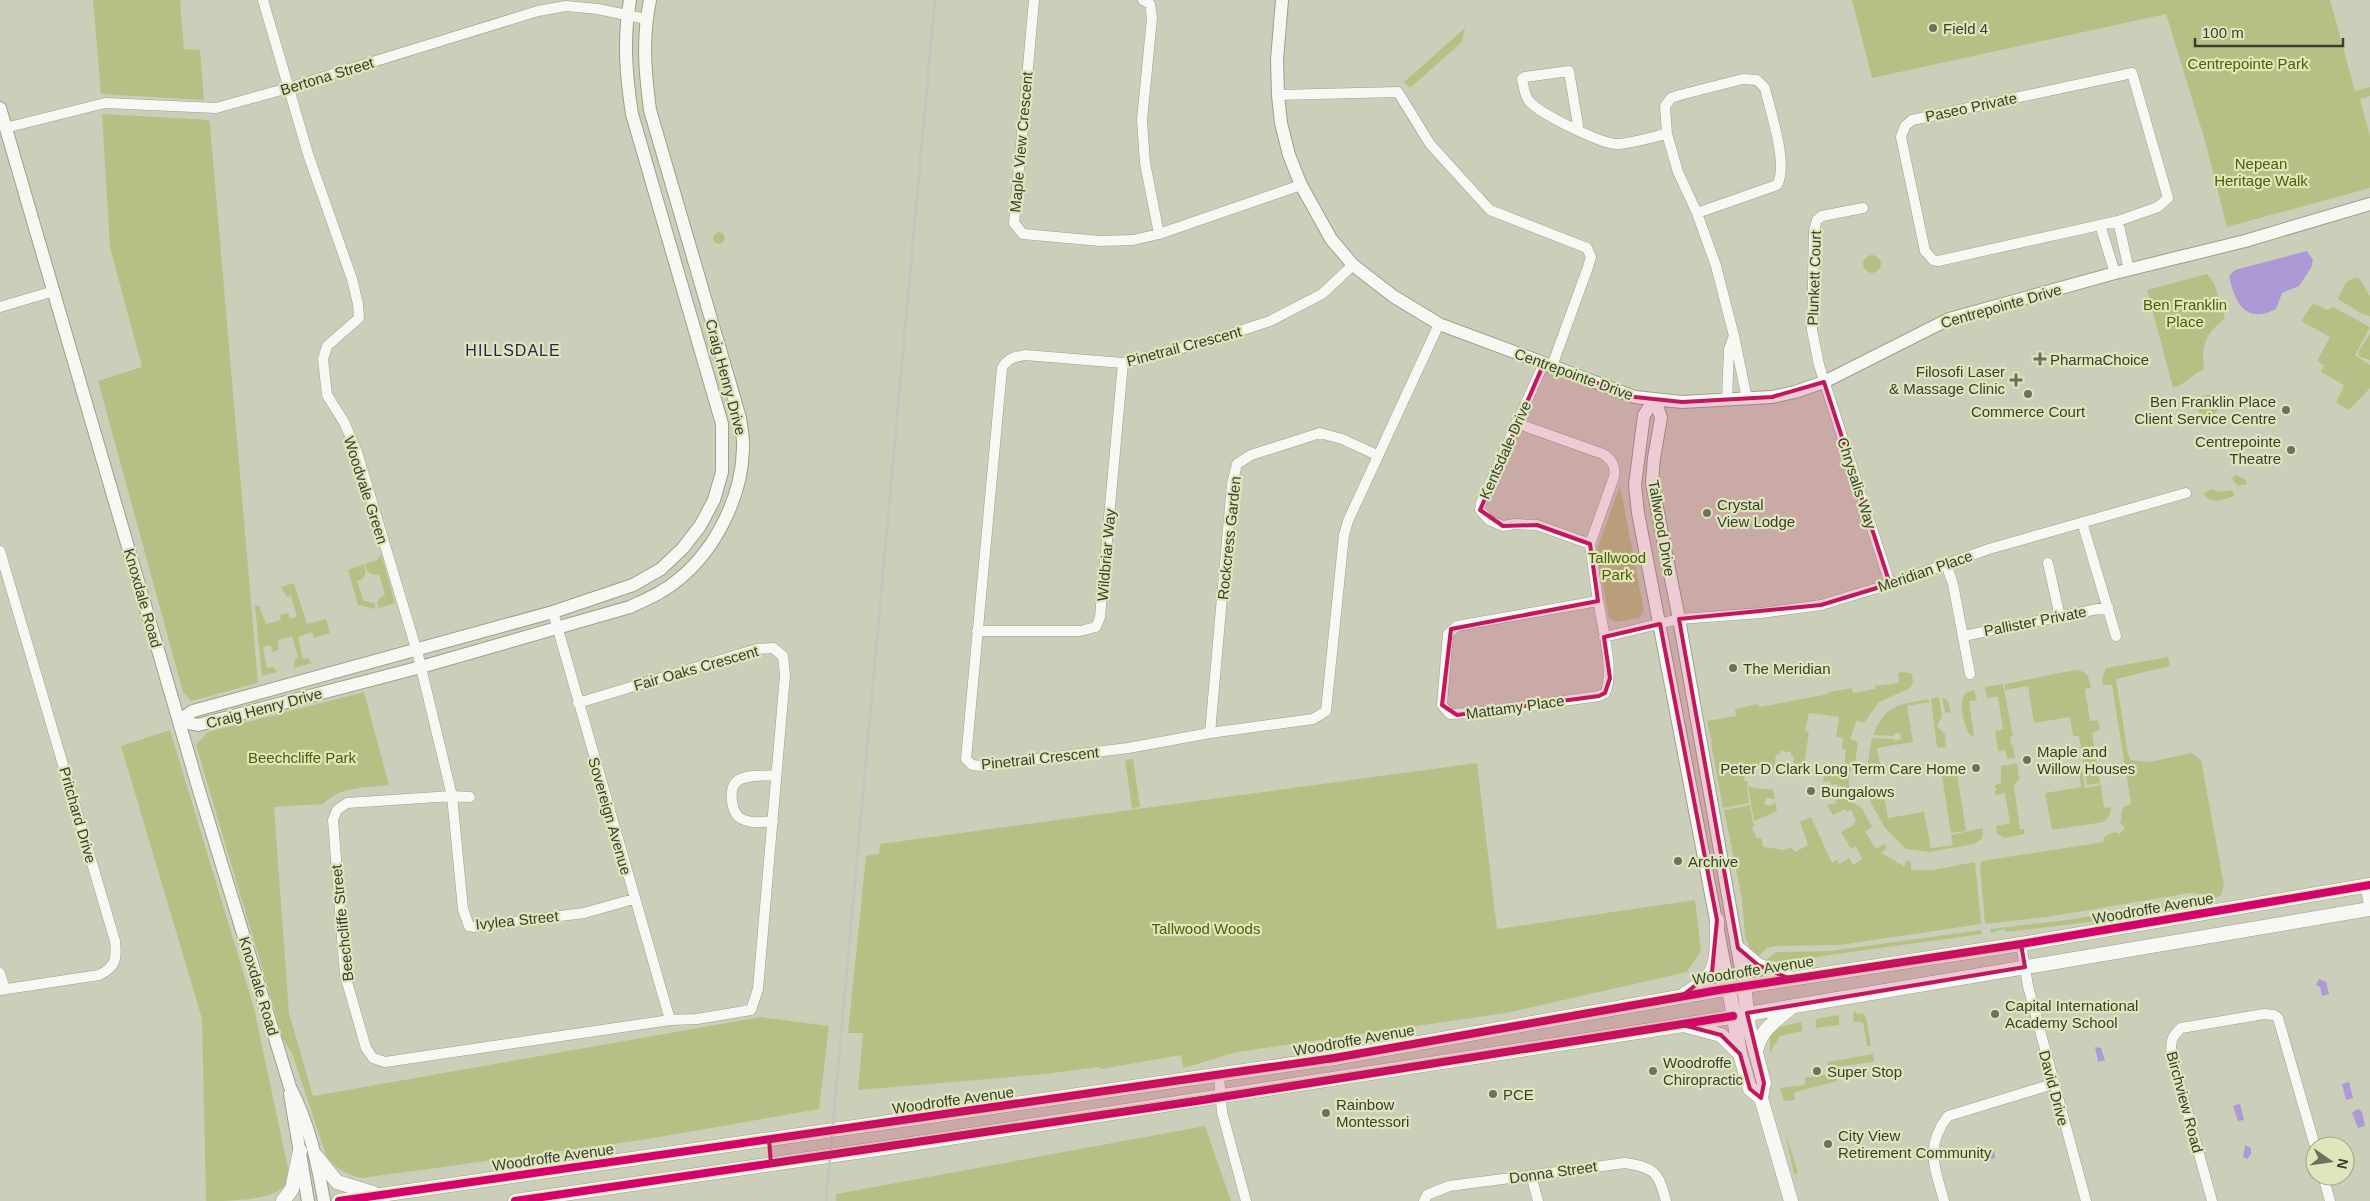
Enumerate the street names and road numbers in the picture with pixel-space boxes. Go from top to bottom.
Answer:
street label: Bertona Street [278,53,377,98]
street label: Maple View Crescent [1006,70,1036,213]
street label: Paseo Private [1924,89,2018,125]
street label: Plunkett Court [1804,229,1824,326]
street label: Centrepointe Drive [1939,281,2063,331]
street label: Craig Henry Drive [702,317,750,437]
street label: Pinetrail Crescent [1125,322,1244,370]
street label: Centrepointe Drive [1512,345,1636,403]
street label: Kentsdale Drive [1476,398,1534,502]
street label: Woodvale Green [341,434,391,546]
street label: Chrysalis Way [1834,435,1880,531]
street label: Rockcress Garden [1214,475,1244,601]
street label: Tallwood Drive [1645,478,1679,578]
street label: Wildbriar Way [1093,508,1119,602]
street label: Knoxdale Road [121,546,165,650]
street label: Meridian Place [1875,547,1975,595]
street label: Pallister Private [1982,603,2088,639]
street label: Fair Oaks Crescent [632,642,761,694]
street label: Craig Henry Drive [204,684,324,732]
street label: Mattamy Place [1465,692,1565,722]
street label: Pinetrail Crescent [980,743,1101,773]
street label: Sovereign Avenue [585,755,635,877]
street label: Pritchard Drive [56,765,100,865]
street label: Beechcliffe Street [327,863,357,982]
street label: Woodroffe Avenue [2091,889,2215,927]
street label: Ivylea Street [475,907,560,933]
street label: Knoxdale Road [236,934,282,1038]
street label: Woodroffe Avenue [1691,952,1815,988]
street label: Woodroffe Avenue [1292,1021,1416,1059]
street label: David Drive [2036,1048,2072,1128]
street label: Birchview Road [2163,1049,2207,1155]
street label: Woodroffe Avenue [891,1083,1015,1117]
street label: Woodroffe Avenue [491,1140,615,1174]
street label: Donna Street [1508,1157,1599,1187]

